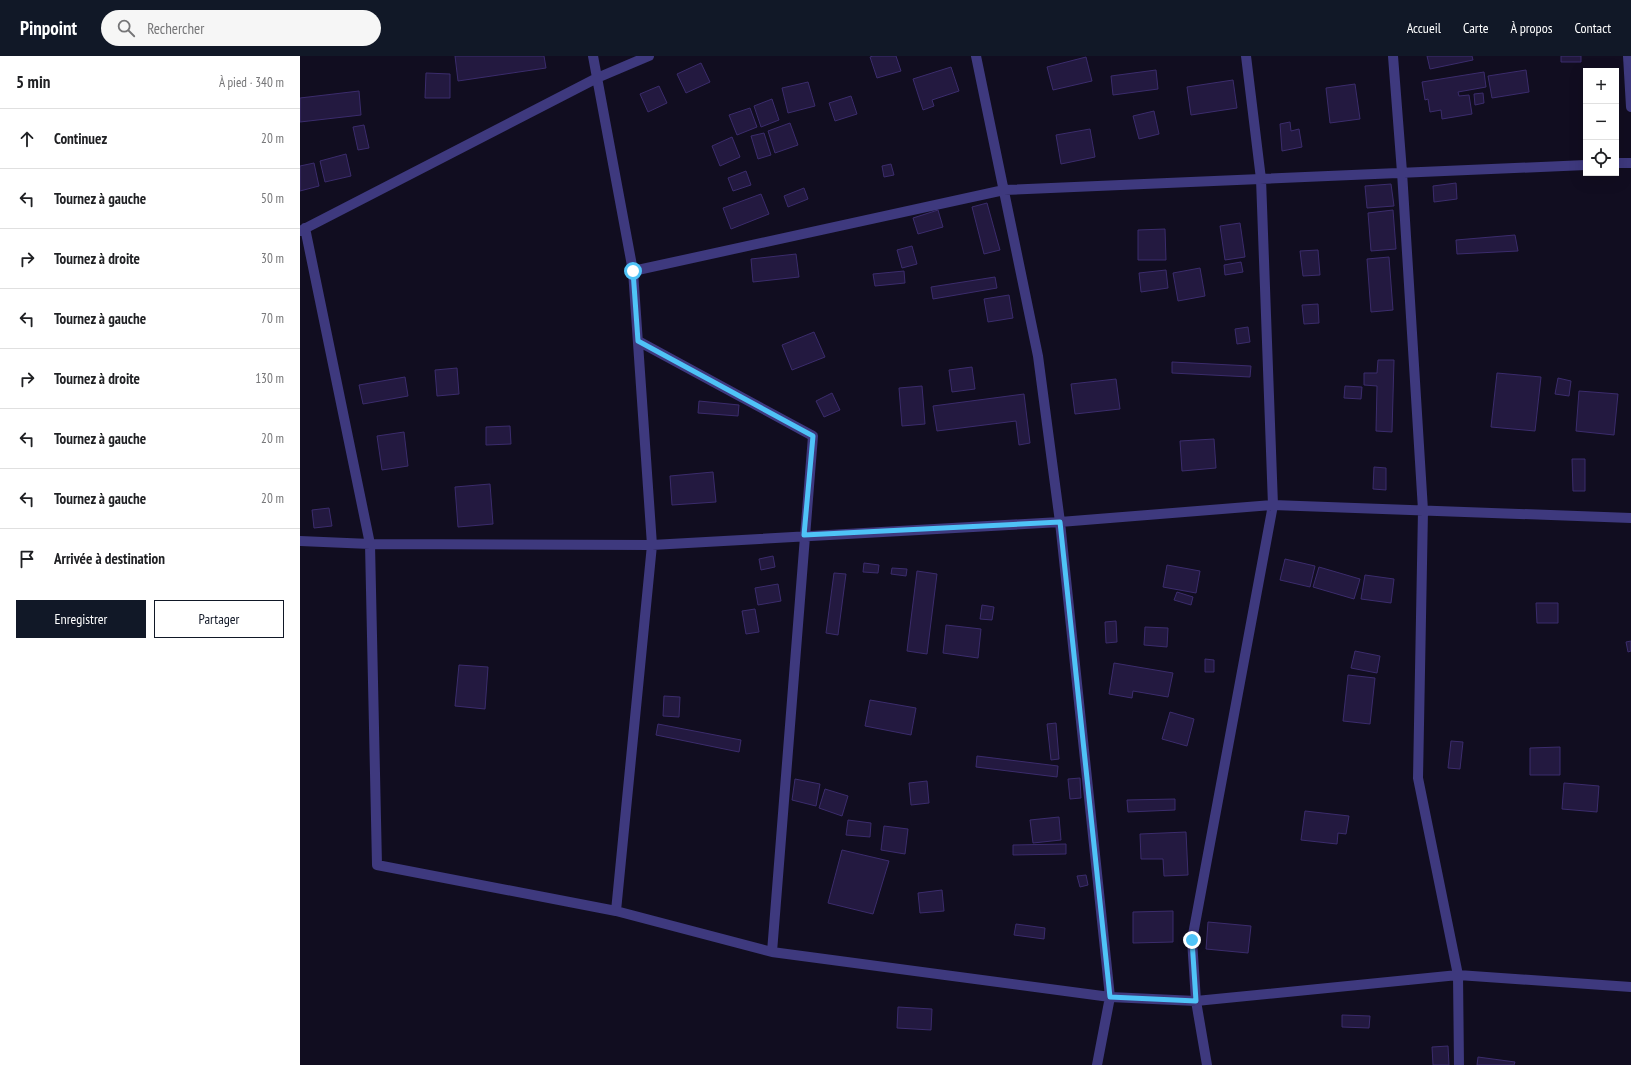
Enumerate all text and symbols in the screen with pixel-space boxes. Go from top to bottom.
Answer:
search box [101,10,381,46]
text: Pinpoint [20,16,77,40]
icon: search [115,17,137,39]
text: Rechercher [147,19,204,38]
text: Accueil [1407,19,1441,37]
text: Carte [1463,19,1489,37]
text: À propos [1511,19,1553,37]
text: Contact [1575,19,1611,37]
map controls [1583,68,1619,176]
button: + [1583,68,1619,104]
text: 5 min [16,71,50,93]
text: À pied · 340 m [219,74,284,91]
button: − [1583,104,1619,140]
icon: ahead [16,128,38,150]
text: Continuez [54,129,107,148]
text: 20 m [261,130,284,147]
button: locate [1583,140,1619,176]
icon: left [16,188,38,210]
text: Tournez à gauche [54,189,146,208]
text: 50 m [261,190,284,207]
icon: right [16,248,38,270]
text: Tournez à droite [54,249,140,268]
text: 30 m [261,250,284,267]
route start [624,262,642,280]
icon: left [16,308,38,330]
text: Tournez à gauche [54,309,146,328]
text: 70 m [261,310,284,327]
icon: right [16,368,38,390]
text: Tournez à droite [54,369,140,388]
text: 130 m [255,370,284,387]
icon: left [16,428,38,450]
text: Tournez à gauche [54,429,146,448]
text: 20 m [261,430,284,447]
icon: left [16,488,38,510]
text: Tournez à gauche [54,489,146,508]
text: 20 m [261,490,284,507]
icon: arrive [16,548,38,570]
text: Arrivée à destination [54,549,165,568]
button: Enregistrer [16,600,146,638]
button: Partager [154,600,284,638]
route end [1183,931,1201,949]

